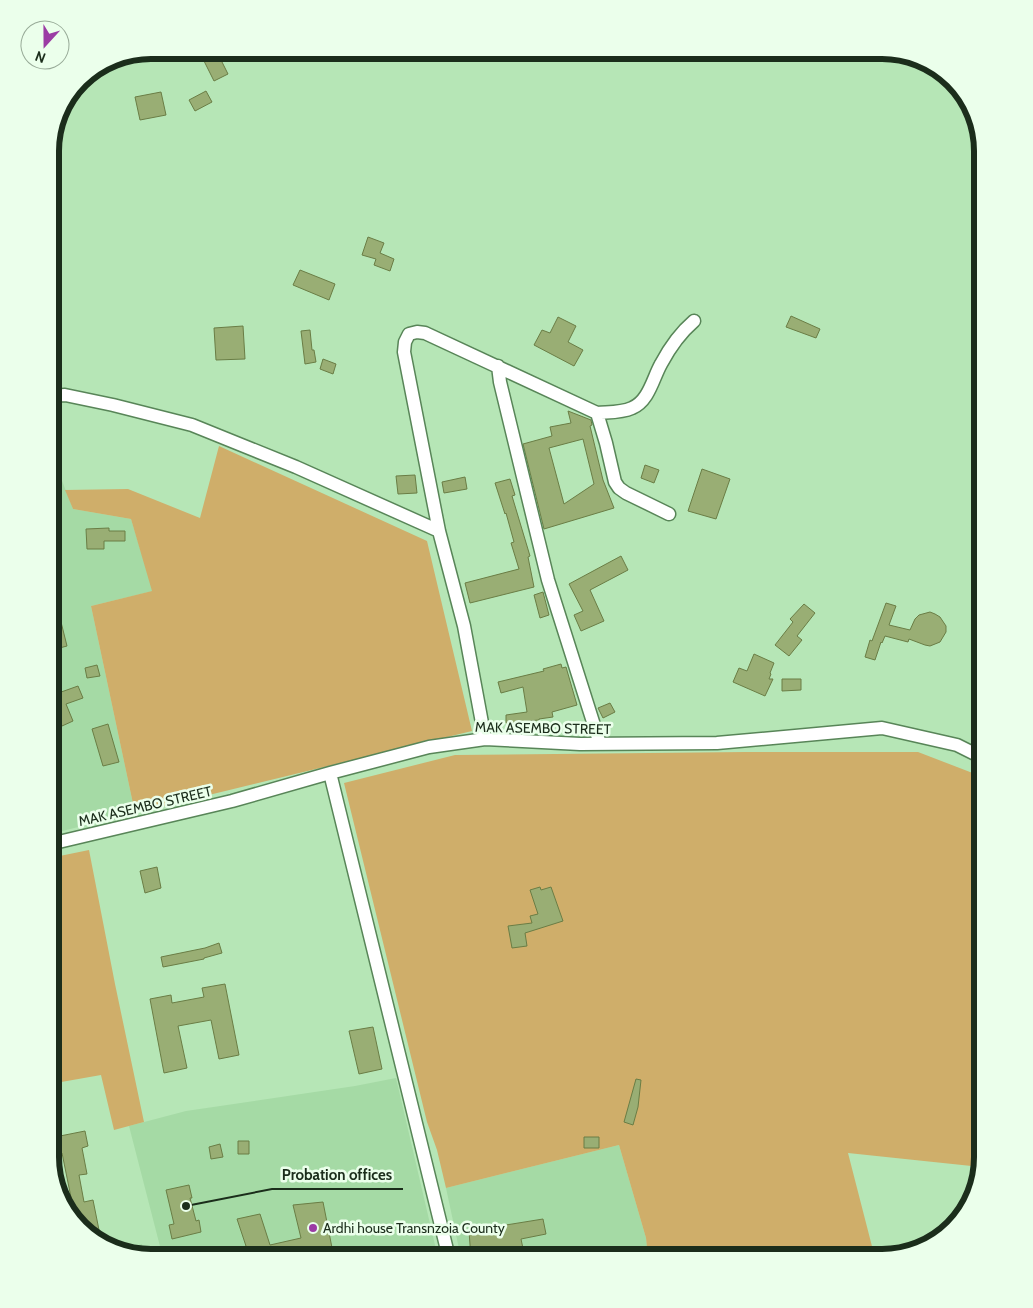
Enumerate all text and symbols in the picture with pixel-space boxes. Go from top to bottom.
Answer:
north arrow [20,20,70,70]
text: N [32,47,48,67]
street label: MAK ASEMBO STREET [475,718,612,738]
street label: MAK ASEMBO STREET [77,782,214,830]
callout: Probation offices [272,1159,403,1189]
text: Probation offices [282,1166,392,1184]
place label: Ardhi house Transnzoia County [323,1219,505,1237]
marker: Ardhi house Transnzoia County [307,1222,319,1234]

